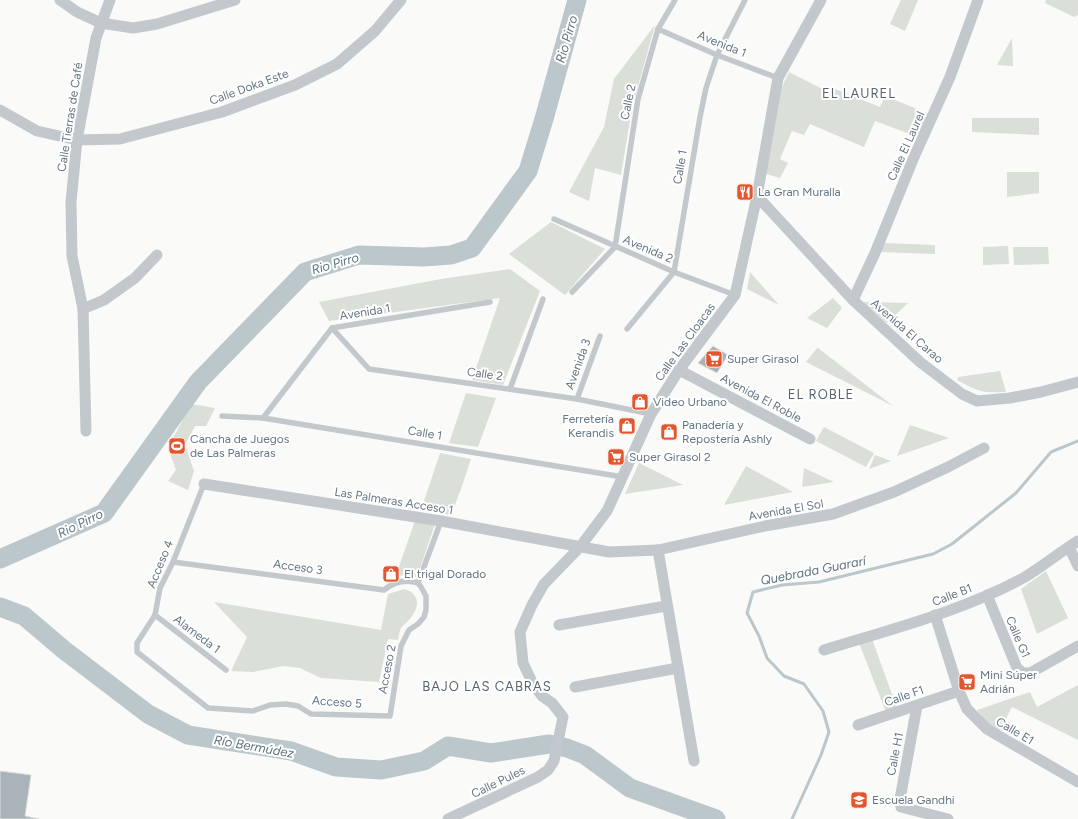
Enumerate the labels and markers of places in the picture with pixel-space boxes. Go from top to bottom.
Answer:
restaurant icon: La Gran Muralla [735,182,755,202]
place label: La Gran Muralla [758,185,841,199]
supermarket icon: Super Girasol [704,349,724,369]
place label: Super Girasol [727,352,799,366]
shop icon: Video Urbano [630,392,650,412]
place label: Video Urbano [653,395,727,409]
place label: Ferretería Kerandis [562,412,614,440]
shop icon: Ferretería Kerandis [617,416,637,436]
place label: Panadería y Repostería Ashly [682,418,773,446]
shop icon: Panadería y Repostería Ashly [659,422,679,442]
place label: Cancha de Juegos de Las Palmeras [190,432,290,460]
sports icon: Cancha de Juegos de Las Palmeras [167,436,187,456]
supermarket icon: Super Girasol 2 [606,447,626,467]
place label: Super Girasol 2 [629,450,711,464]
shop icon: El trigal Dorado [381,564,401,584]
place label: El trigal Dorado [404,567,486,581]
place label: Mini Súper Adrián [980,668,1037,696]
supermarket icon: Mini Súper Adrián [957,672,977,692]
school or university icon: Escuela Gandhi [849,790,869,810]
place label: Escuela Gandhi [872,793,955,807]

